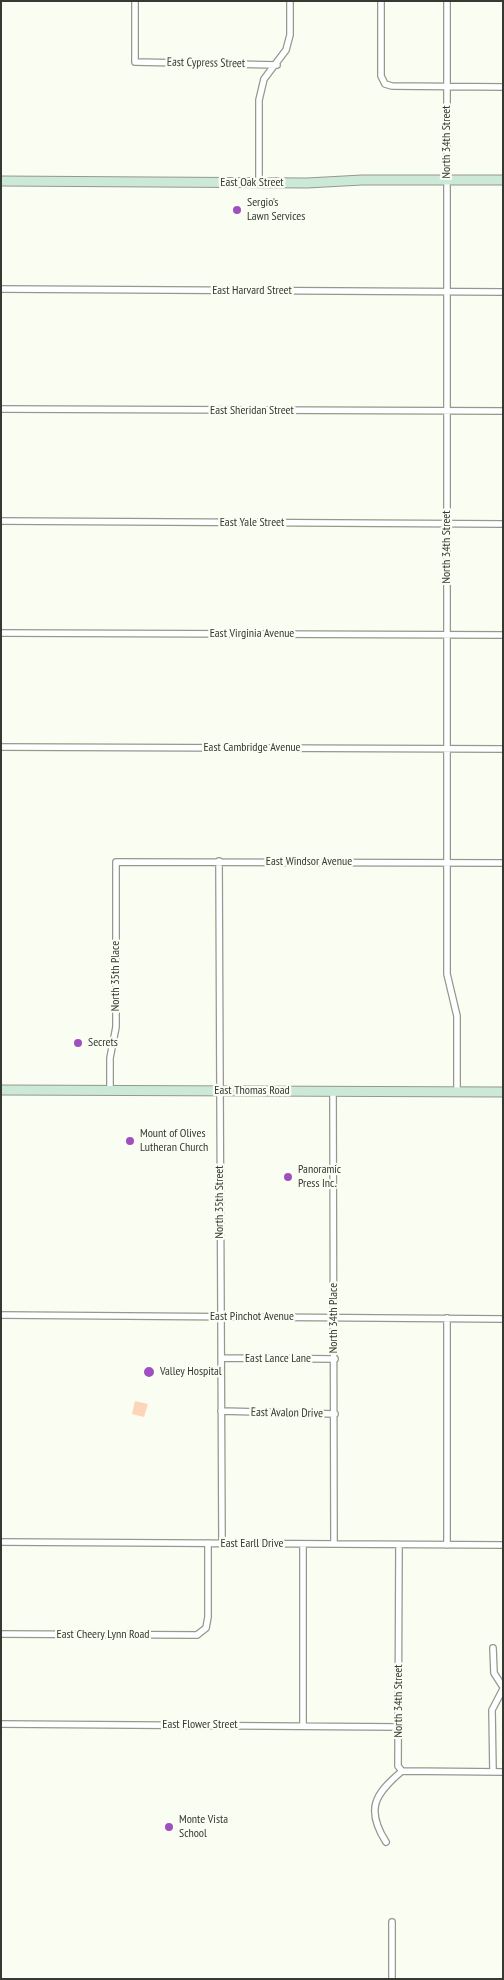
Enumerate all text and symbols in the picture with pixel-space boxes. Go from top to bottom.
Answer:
street label: East Cypress Street [167,55,245,71]
street label: North 34th Street [440,105,454,179]
street label: East Oak Street [220,176,284,190]
place label: Sergio's Lawn Services [247,196,305,224]
marker: Sergio's Lawn Services [231,204,243,216]
street label: East Harvard Street [212,284,292,298]
street label: East Sheridan Street [210,404,294,418]
street label: North 34th Street [440,510,454,584]
street label: East Yale Street [220,516,284,530]
street label: East Virginia Avenue [210,627,294,641]
street label: East Cambridge Avenue [203,741,301,755]
street label: East Windsor Avenue [266,855,352,869]
street label: North 35th Place [109,941,123,1011]
place label: Secrets [88,1036,118,1050]
marker: Secrets [72,1037,84,1049]
street label: East Thomas Road [214,1084,290,1098]
place label: Mount of Olives Lutheran Church [140,1127,208,1155]
marker: Mount of Olives Lutheran Church [124,1135,136,1147]
place label: Panoramic Press Inc. [298,1163,341,1191]
street label: North 35th Street [213,1165,227,1239]
marker: Panoramic Press Inc. [282,1171,294,1183]
street label: North 34th Place [327,1283,341,1353]
street label: East Pinchot Avenue [210,1310,294,1324]
street label: East Lance Lane [245,1352,311,1366]
marker: Valley Hospital [142,1365,156,1379]
place label: Valley Hospital [160,1365,222,1379]
street label: East Avalon Drive [251,1405,323,1421]
street label: East Earll Drive [220,1537,284,1551]
street label: East Cheery Lynn Road [57,1628,149,1642]
street label: North 34th Street [392,1664,406,1738]
street label: East Flower Street [162,1718,238,1732]
place label: Monte Vista School [179,1813,228,1841]
marker: Monte Vista School [163,1821,175,1833]

